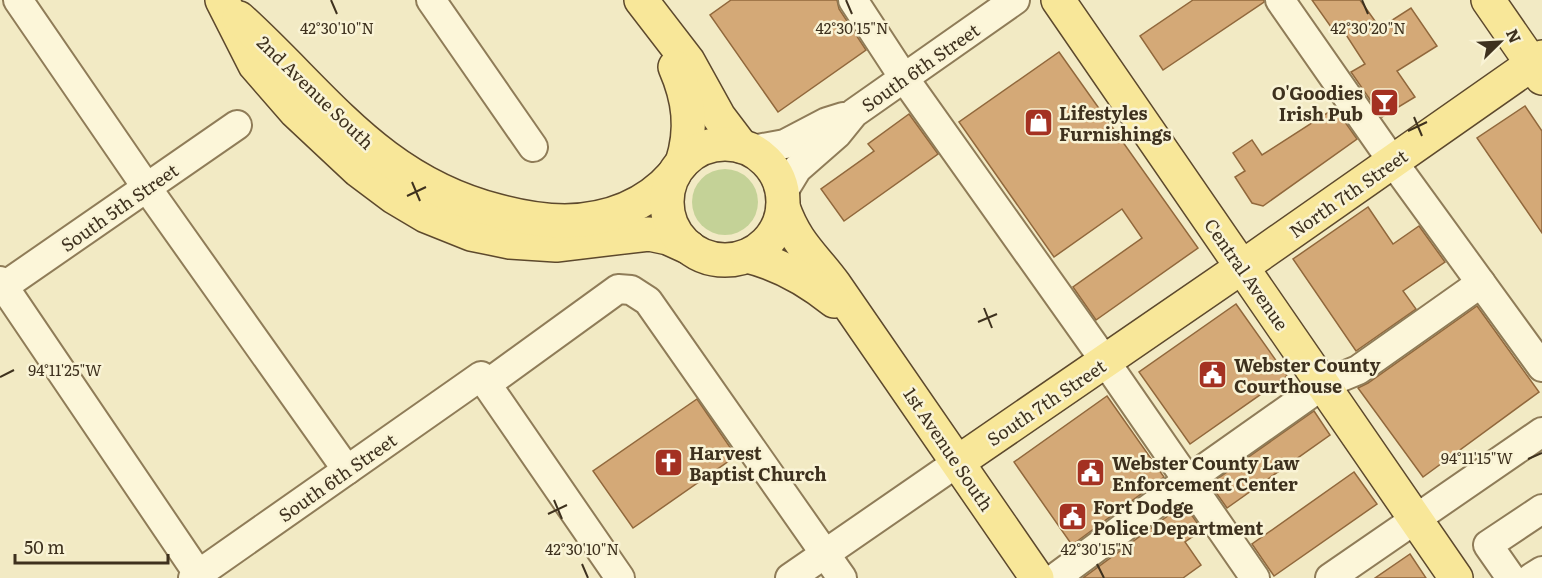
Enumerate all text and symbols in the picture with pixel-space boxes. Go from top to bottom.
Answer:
north arrow [1470,12,1530,72]
text: 42°30'10"N [300,16,374,39]
text: 42°30'15"N [815,16,889,39]
street label: South 6th Street [855,16,985,118]
text: 42°30'20"N [1330,16,1406,39]
text: N [1501,24,1528,47]
street label: 2nd Avenue South [251,29,381,155]
place label: O'Goodies Irish Pub [1272,79,1363,127]
bar icon: O'Goodies Irish Pub [1368,86,1400,118]
place label: Lifestyles Furnishings [1059,99,1171,147]
shop icon: Lifestyles Furnishings [1022,106,1054,138]
street label: North 7th Street [1283,142,1413,244]
street label: South 5th Street [55,156,184,258]
street label: Central Avenue [1198,213,1296,335]
place label: Webster County Courthouse [1234,351,1380,399]
street label: South 7th Street [981,352,1111,452]
text: 94°11'25"W [28,358,102,381]
public building icon: Webster County Courthouse [1197,358,1229,390]
street label: 1st Avenue South [897,382,1001,516]
street label: South 6th Street [272,426,402,528]
place label: Harvest Baptist Church [689,439,827,487]
church icon: Harvest Baptist Church [652,446,684,478]
text: 94°11'15"W [1441,446,1514,469]
place label: Webster County Law Enforcement Center [1112,449,1300,497]
public building icon: Webster County Law Enforcement Center [1075,456,1107,488]
place label: Fort Dodge Police Department [1093,493,1264,541]
public building icon: Fort Dodge Police Department [1056,500,1088,532]
scale bar [15,527,168,565]
text: 50 m [24,533,65,560]
text: 42°30'10"N [545,537,619,560]
text: 42°30'15"N [1060,537,1134,560]

